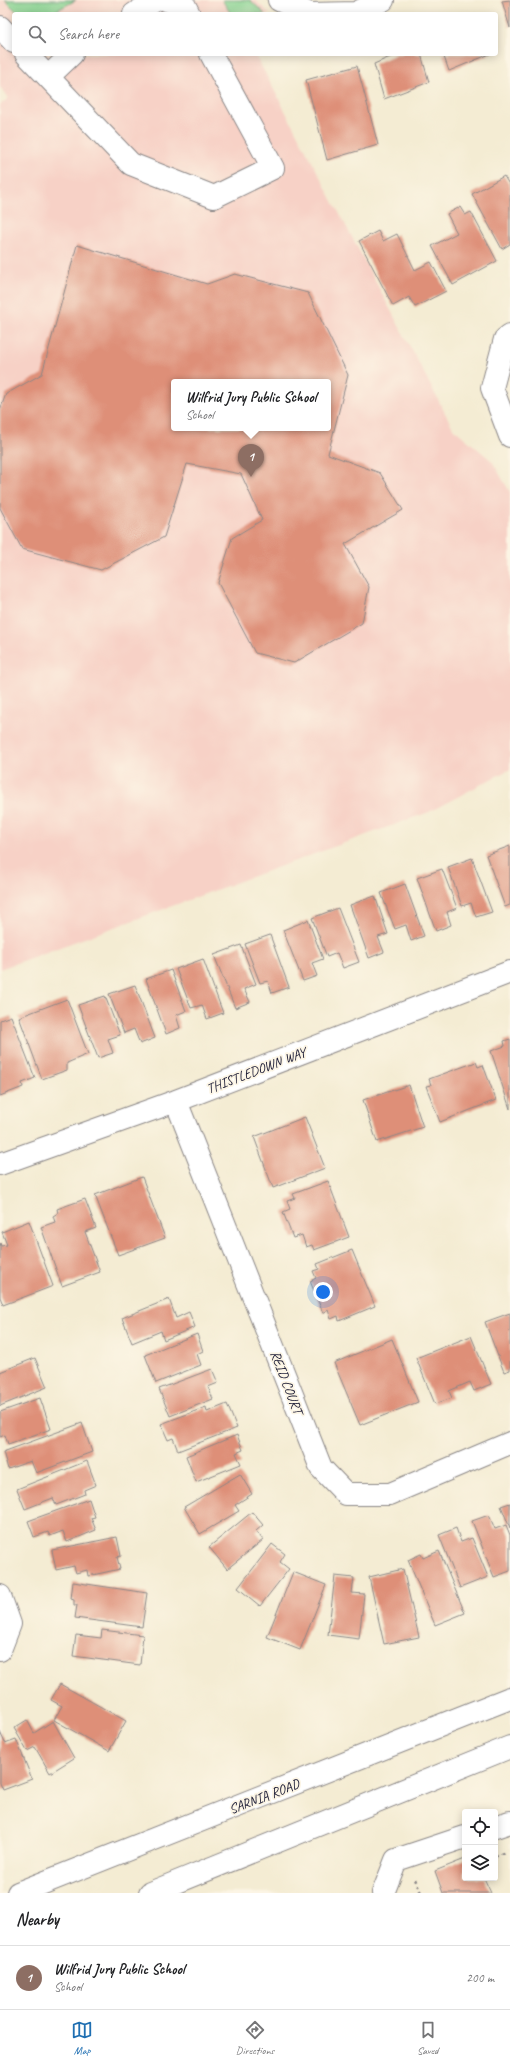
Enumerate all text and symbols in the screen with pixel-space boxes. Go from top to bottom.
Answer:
search box [12,12,498,56]
icon: search [26,23,48,45]
text: Search here [58,25,119,44]
popup [171,379,331,431]
text: Wilfrid Jury Public School [186,388,316,407]
text: School [186,407,214,423]
pin: 1 [238,444,264,477]
street label: THISTLEDOWN WAY [204,1043,311,1097]
your location [313,1282,333,1302]
street label: REID COURT [267,1348,308,1419]
street label: SARNIA ROAD [227,1775,303,1818]
map controls [462,1809,498,1881]
button: locate [462,1809,498,1845]
button: layers [462,1845,498,1881]
text: Nearby [16,1909,59,1930]
text: Wilfrid Jury Public School [54,1960,185,1979]
text: 1 [26,1970,32,1986]
text: 200 m [466,1970,494,1986]
text: School [54,1979,82,1995]
tab: Map [71,2019,93,2057]
tab: Directions [236,2019,274,2057]
tab: Saved [417,2019,439,2057]

